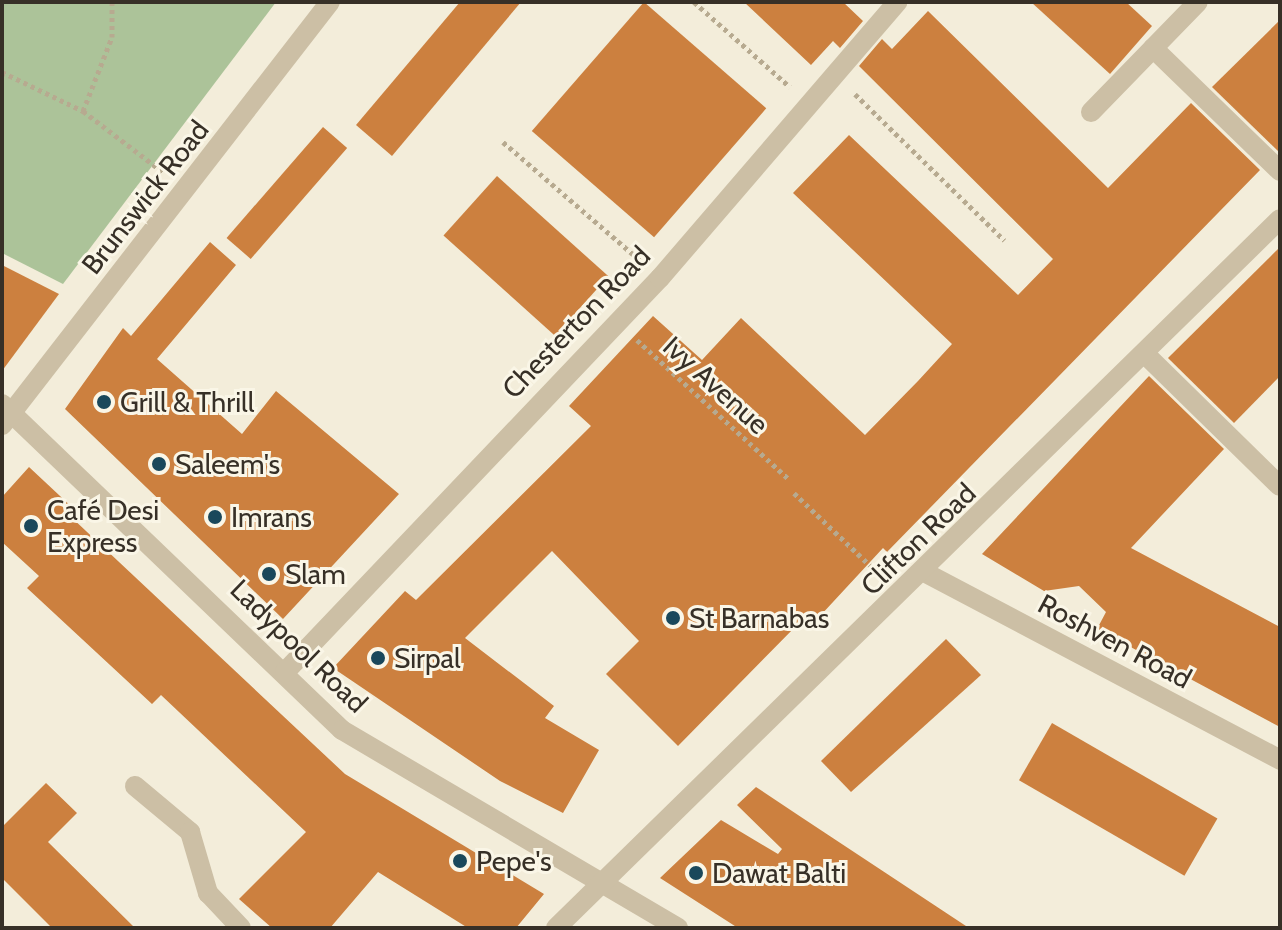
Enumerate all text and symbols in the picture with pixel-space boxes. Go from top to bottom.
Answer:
street label: Brunswick Road [75,113,215,281]
street label: Chesterton Road [495,239,657,405]
street label: Ivy Avenue [656,329,776,441]
place label: Grill & Thrill [120,385,254,419]
marker: Grill & Thrill [95,393,113,411]
place label: Saleem's [175,447,280,481]
marker: Saleem's [150,455,168,473]
street label: Clifton Road [854,476,982,602]
place label: Café Desi Express [47,493,159,559]
place label: Imrans [231,500,312,534]
marker: Imrans [206,508,224,526]
marker: Café Desi Express [22,517,40,535]
place label: Slam [285,557,346,591]
marker: Slam [260,565,278,583]
street label: Ladypool Road [224,572,374,720]
street label: Roshven Road [1033,587,1197,695]
place label: St Barnabas [689,601,829,635]
marker: St Barnabas [664,609,682,627]
place label: Sirpal [394,641,461,675]
marker: Sirpal [369,649,387,667]
place label: Pepe's [476,844,552,878]
marker: Pepe's [451,852,469,870]
place label: Dawat Balti [712,856,846,890]
marker: Dawat Balti [687,864,705,882]

